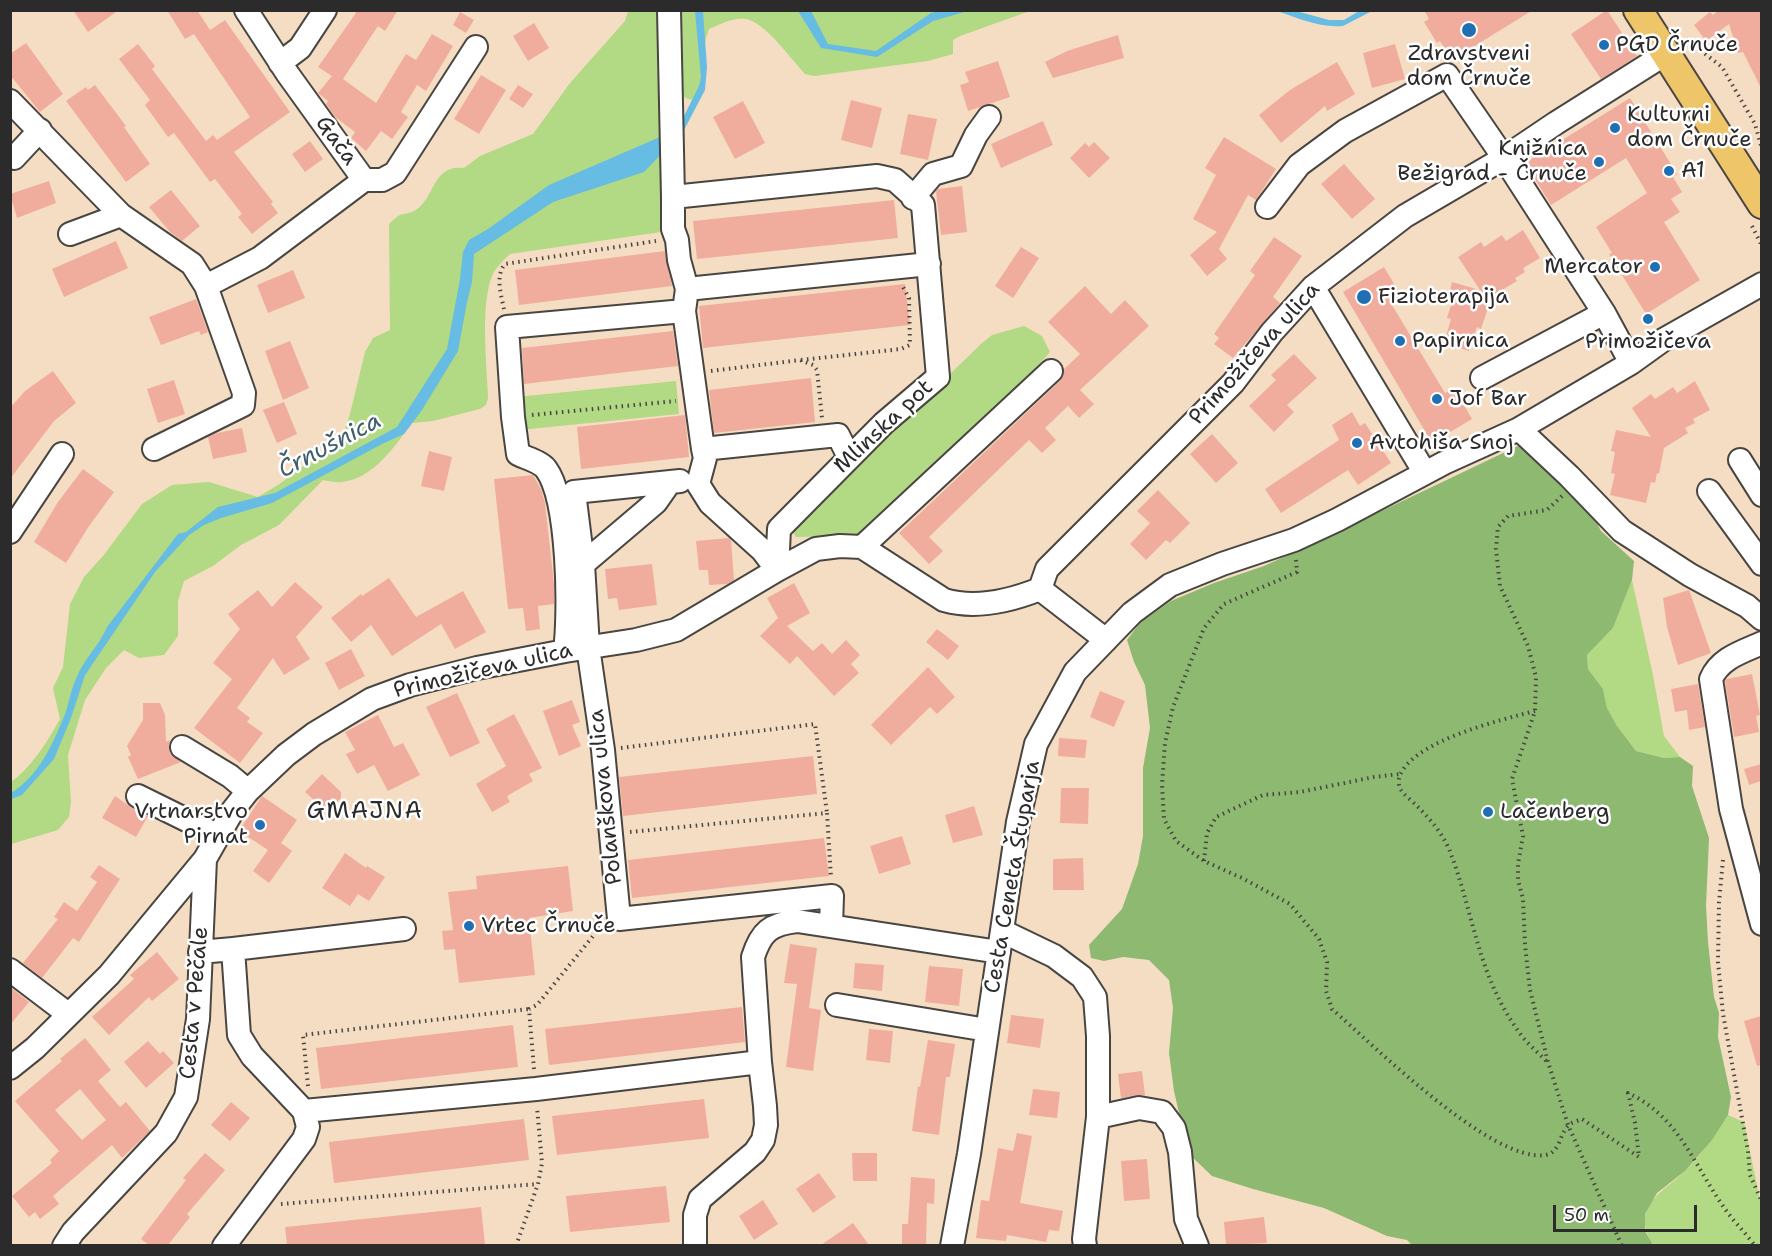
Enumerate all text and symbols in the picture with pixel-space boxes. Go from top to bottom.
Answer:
marker: Zdravstveni dom Črnuče [1460,21,1478,39]
place label: PGD Črnuče [1616,32,1738,58]
marker: PGD Črnuče [1597,38,1611,52]
place label: Zdravstveni dom Črnuče [1407,41,1531,92]
place label: Kulturni dom Črnuče [1627,102,1752,154]
street label: Gača [309,111,363,171]
marker: Kulturni dom Črnuče [1608,121,1622,135]
place label: Knižnica Bežigrad - Črnuče [1397,136,1587,188]
marker: Knižnica Bežigrad - Črnuče [1592,155,1606,169]
place label: A1 [1681,158,1705,184]
marker: A1 [1662,164,1676,178]
place label: Mercator [1544,254,1643,280]
marker: Mercator [1648,260,1662,274]
street label: Primožičeva ulica [1184,277,1326,431]
place label: Fizioterapija [1378,284,1509,310]
marker: Fizioterapija [1355,288,1373,306]
marker: Primožičeva [1641,312,1655,326]
place label: Papirnica [1412,328,1508,354]
place label: Primožičeva [1585,329,1711,355]
marker: Papirnica [1393,334,1407,348]
street label: Mlinska pot [829,375,939,479]
place label: Jof Bar [1449,386,1527,412]
marker: Jof Bar [1430,392,1444,406]
water label: Črnušnica [274,407,386,485]
place label: Avtohiša Snoj [1369,430,1514,456]
marker: Avtohiša Snoj [1350,436,1364,450]
street label: Primožičeva ulica [391,638,575,704]
street label: Polanškova ulica [584,708,628,886]
street label: Cesta Ceneta Štuparja [980,758,1046,996]
district label: GMAJNA [307,798,423,826]
place label: Vrtnarstvo Pirnat [134,799,248,850]
place label: Lačenberg [1500,799,1610,825]
marker: Lačenberg [1481,805,1495,819]
marker: Vrtnarstvo Pirnat [253,818,267,832]
place label: Vrtec Črnuče [481,913,616,939]
marker: Vrtec Črnuče [462,919,476,933]
street label: Cesta v Pečale [175,926,215,1080]
scale bar [1556,1193,1700,1231]
text: 50 m [1564,1203,1609,1227]

